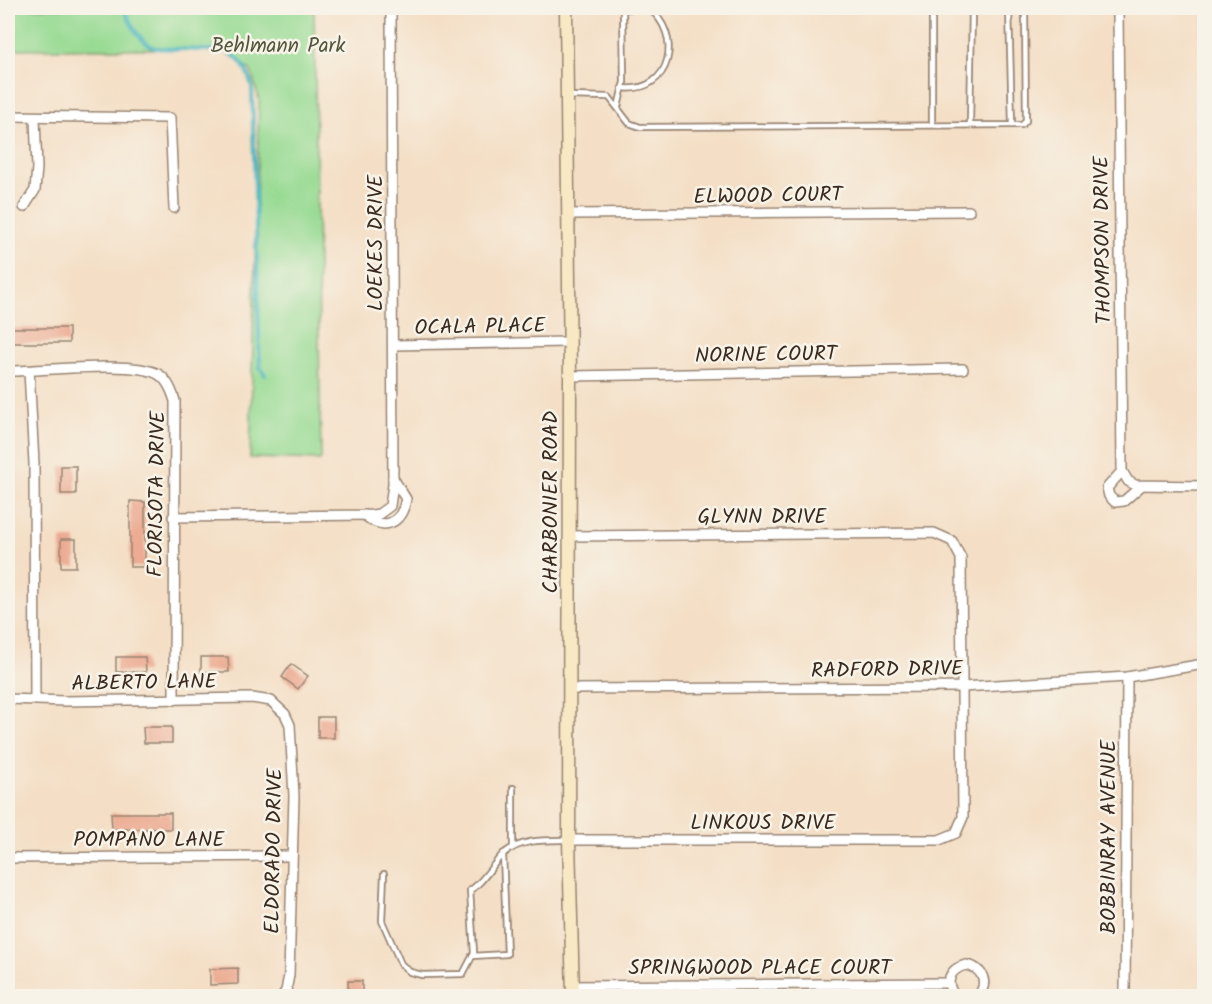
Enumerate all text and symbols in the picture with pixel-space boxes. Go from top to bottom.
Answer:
park label: Behlmann Park [211,30,345,63]
street label: THOMPSON DRIVE [1086,155,1121,325]
street label: LOEKES DRIVE [360,174,393,311]
street label: ELWOOD COURT [693,179,845,214]
street label: OCALA PLACE [414,310,547,345]
street label: NORINE COURT [695,338,839,373]
street label: FLORISOTA DRIVE [140,410,175,577]
street label: CHARBONIER ROAD [535,410,568,594]
street label: GLYNN DRIVE [697,501,827,534]
street label: RADFORD DRIVE [811,653,964,688]
street label: ALBERTO LANE [71,666,218,701]
street label: BOBBINRAY AVENUE [1093,739,1126,934]
street label: ELDORADO DRIVE [257,767,292,934]
street label: LINKOUS DRIVE [690,807,836,840]
street label: POMPANO LANE [73,824,225,857]
street label: SPRINGWOOD PLACE COURT [629,952,893,985]

